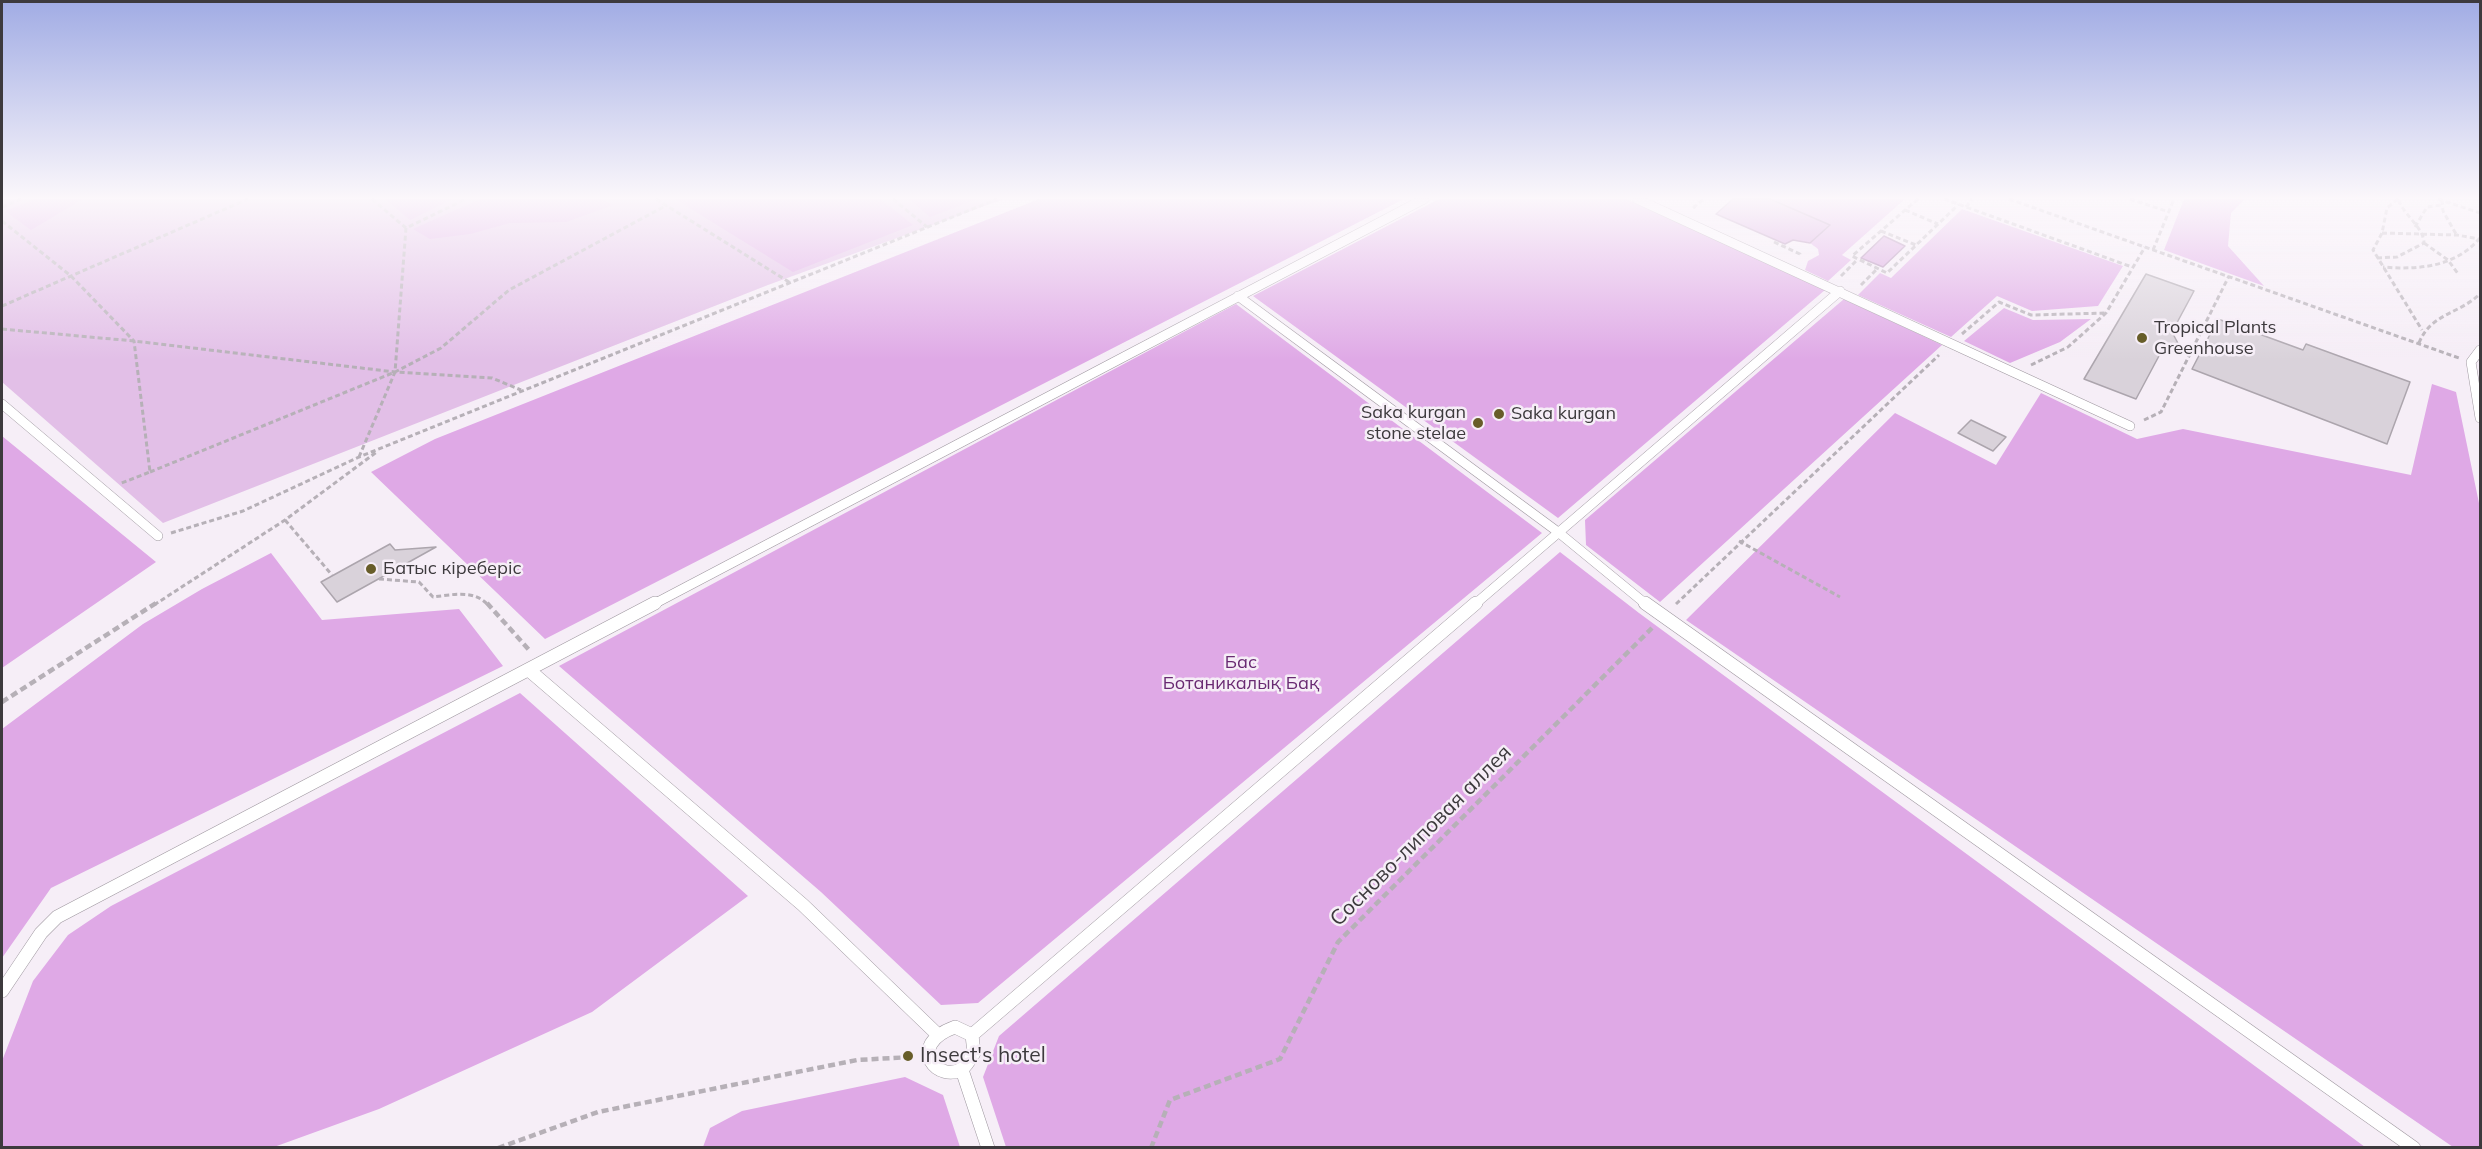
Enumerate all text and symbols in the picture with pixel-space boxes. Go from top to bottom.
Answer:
place label: Tropical Plants Greenhouse [2154,317,2276,360]
marker: Tropical Plants Greenhouse [2135,331,2149,345]
place label: Saka kurgan stone stelae [1361,402,1466,444]
place label: Saka kurgan [1511,403,1616,425]
marker: Saka kurgan [1492,407,1506,421]
marker: Saka kurgan stone stelae [1471,416,1485,430]
place label: Батыс кіреберіс [383,558,522,580]
marker: Батыс кіреберіс [364,562,378,576]
park label: Бас Ботаникалық Бақ [1163,652,1319,694]
street label: Сосново-липовая аллея [1325,740,1517,932]
place label: Insect's hotel [920,1043,1046,1069]
marker: Insect's hotel [901,1049,915,1063]

